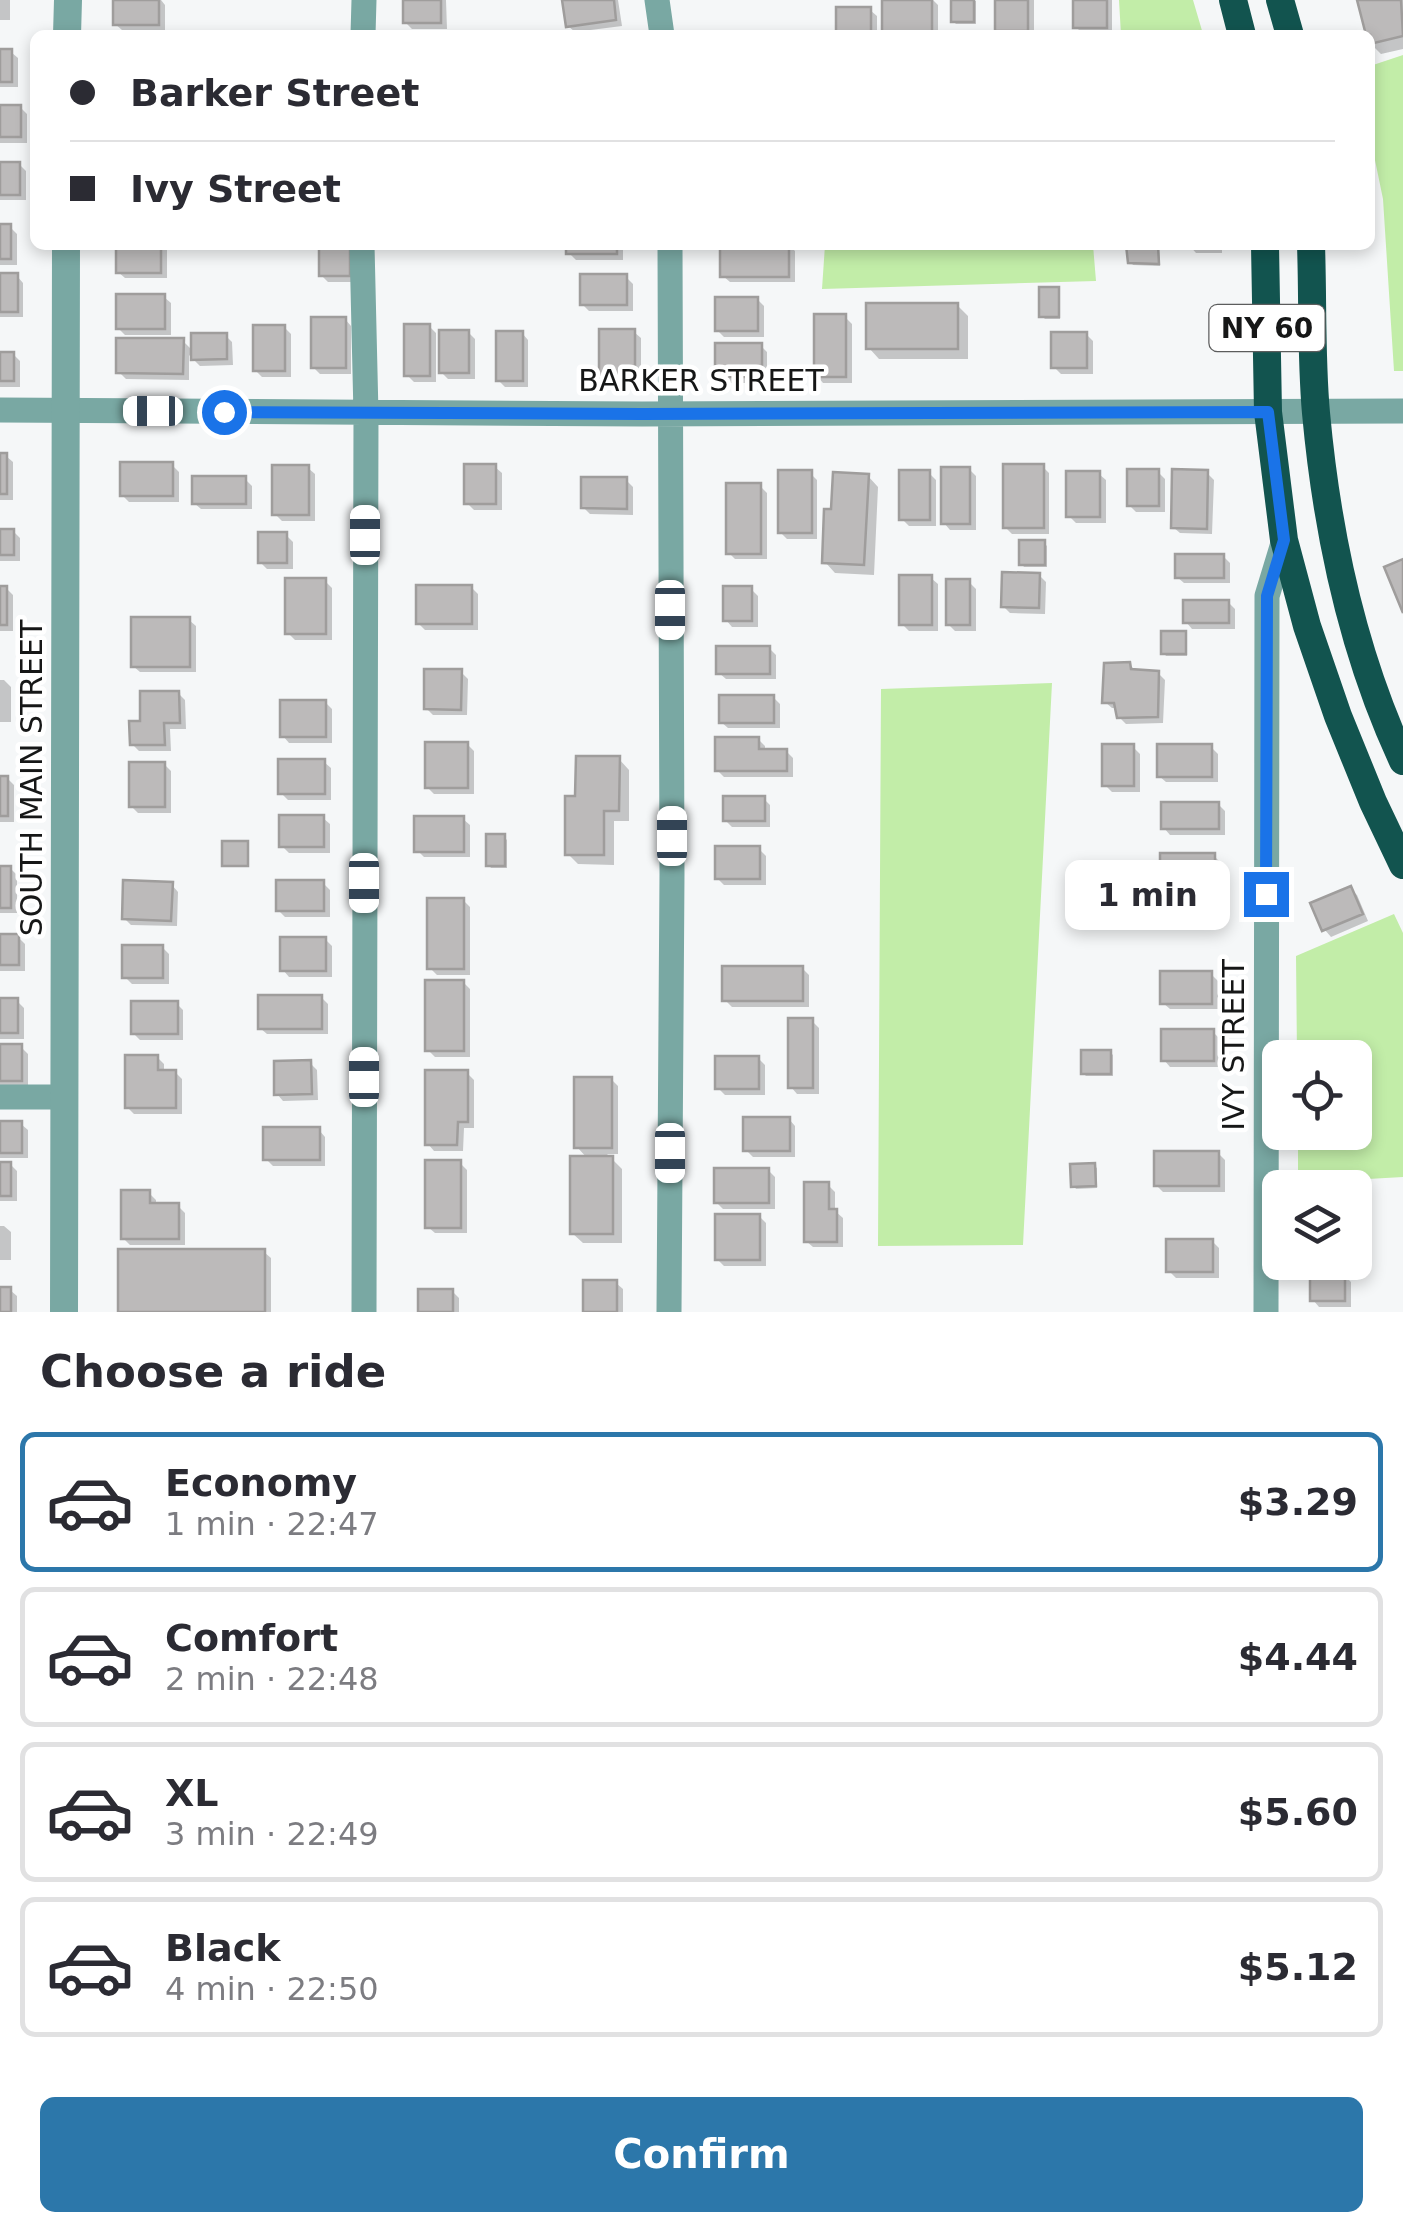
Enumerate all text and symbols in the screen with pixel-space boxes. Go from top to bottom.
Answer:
text: Barker Street [130,71,419,115]
text: Ivy Street [130,167,341,211]
road number: NY 60 [1210,305,1324,351]
street label: BARKER STREET [578,363,824,398]
route start [202,390,247,435]
car [123,396,183,426]
car [350,505,380,565]
car [655,580,685,640]
street label: SOUTH MAIN STREET [14,619,49,936]
car [657,806,687,866]
car [349,853,379,913]
callout: 1 min [1066,859,1231,929]
route end [1244,872,1289,917]
text: 1 min [1097,876,1198,914]
street label: IVY STREET [1216,958,1251,1131]
map controls [1262,1040,1372,1280]
button: locate [1262,1040,1372,1150]
car [349,1047,379,1107]
car [655,1123,685,1183]
button: layers [1262,1170,1372,1280]
text: Choose a ride [40,1345,386,1398]
icon: car [45,1457,135,1547]
text: Economy [165,1461,357,1505]
text: $3.29 [1238,1480,1358,1524]
text: 1 min · 22:47 [165,1505,379,1543]
icon: car [45,1612,135,1702]
text: Comfort [165,1616,338,1660]
text: $4.44 [1238,1635,1358,1679]
text: 2 min · 22:48 [165,1660,379,1698]
icon: car [45,1767,135,1857]
text: XL [165,1771,219,1815]
text: $5.60 [1238,1790,1358,1834]
text: 3 min · 22:49 [165,1815,379,1853]
icon: car [45,1922,135,2012]
text: Black [165,1926,280,1970]
text: $5.12 [1238,1945,1358,1989]
text: 4 min · 22:50 [165,1970,379,2008]
button: Confirm [40,2097,1363,2212]

